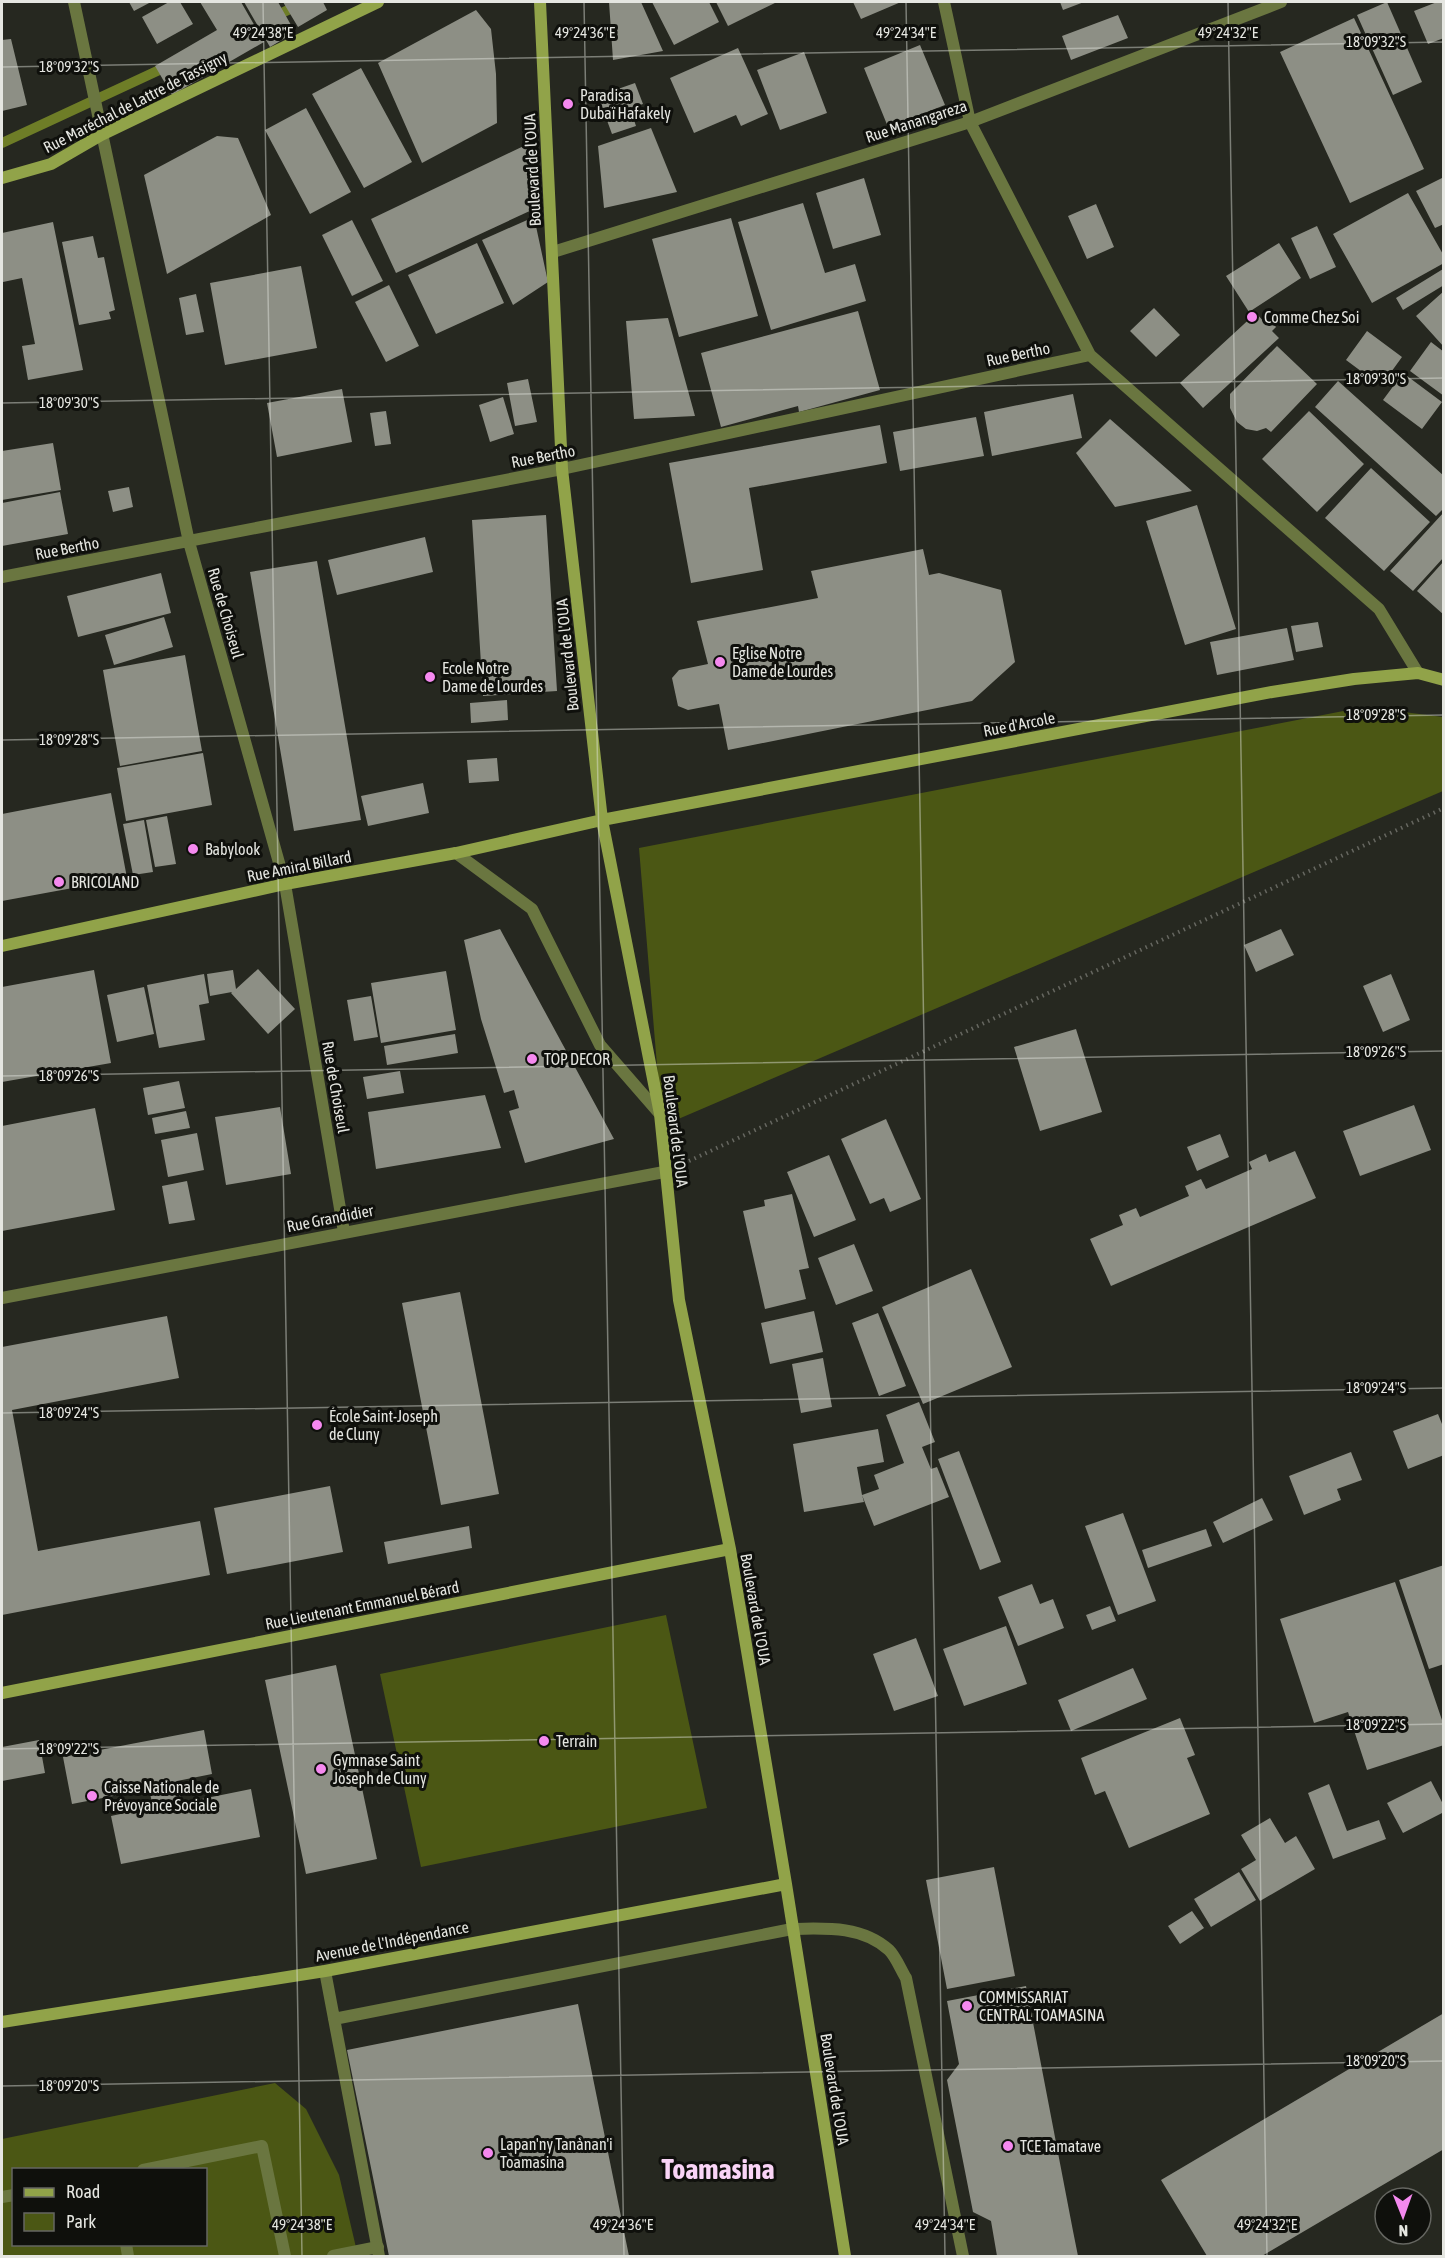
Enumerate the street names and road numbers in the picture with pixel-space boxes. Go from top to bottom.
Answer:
street label: Rue Maréchal de Lattre de Tassigny [40,48,231,157]
street label: Rue Manangareza [863,96,969,147]
street label: Boulevard de l'OUA [520,113,544,227]
street label: Rue Bertho [985,338,1051,370]
street label: Rue Bertho [510,441,576,471]
street label: Rue Bertho [34,533,100,563]
street label: Rue de Choiseul [204,566,248,661]
street label: Boulevard de l'OUA [552,598,582,712]
street label: Rue d'Arcole [982,708,1056,740]
street label: Rue Amiral Billard [245,847,353,885]
street label: Rue de Choiseul [319,1040,353,1135]
street label: Boulevard de l'OUA [660,1074,692,1188]
street label: Rue Grandidier [285,1201,375,1235]
street label: Boulevard de l'OUA [737,1552,775,1666]
street label: Rue Lieutenant Emmanuel Bérard [264,1577,460,1633]
street label: Avenue de l'Indépendance [314,1917,470,1966]
street label: Boulevard de l'OUA [817,2032,853,2146]

